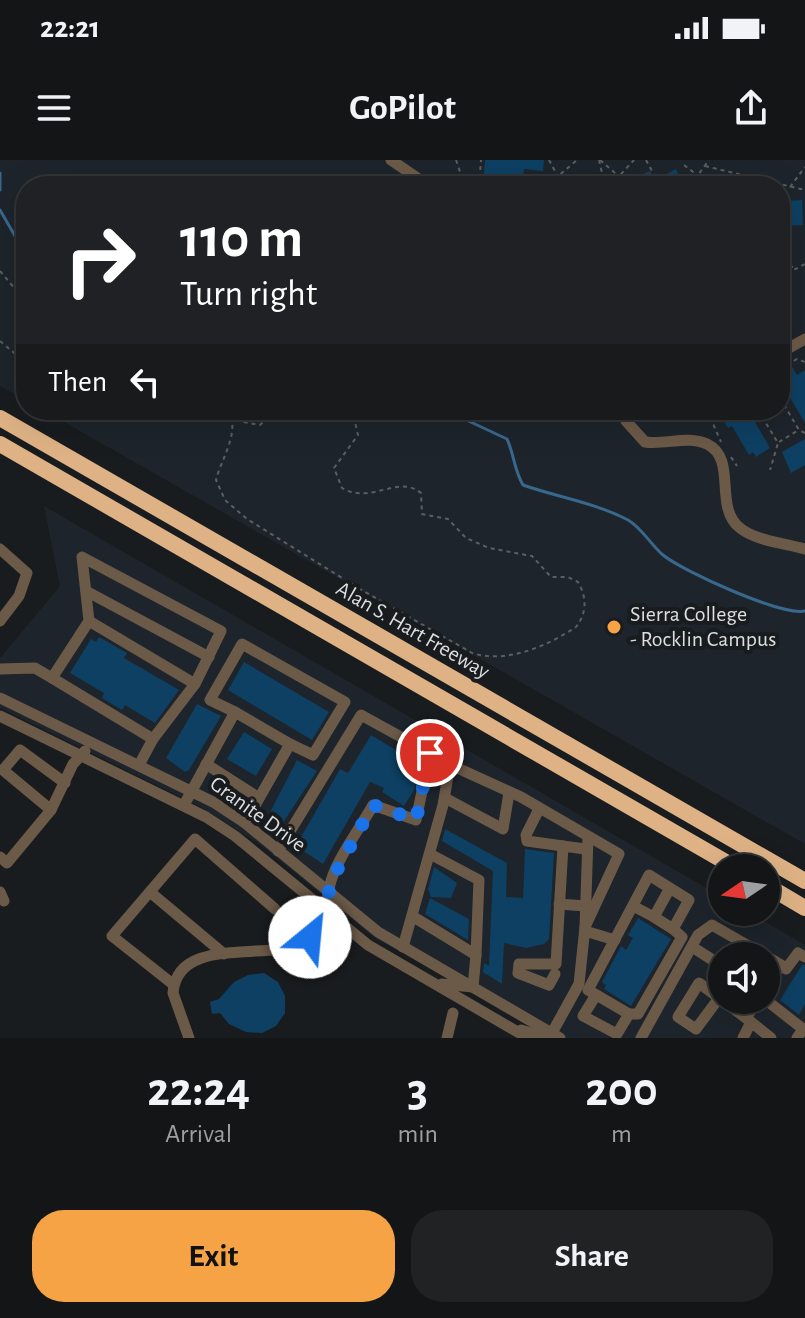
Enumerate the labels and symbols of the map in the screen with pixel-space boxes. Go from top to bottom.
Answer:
street label: Alan S. Hart Freeway [333,577,494,683]
place label: Sierra College - Rocklin Campus [630,603,776,650]
marker: Sierra College - Rocklin Campus [605,618,623,636]
pin [396,719,464,787]
street label: Granite Drive [206,772,310,856]
north arrow [708,854,780,926]
position arrow [268,895,352,979]

